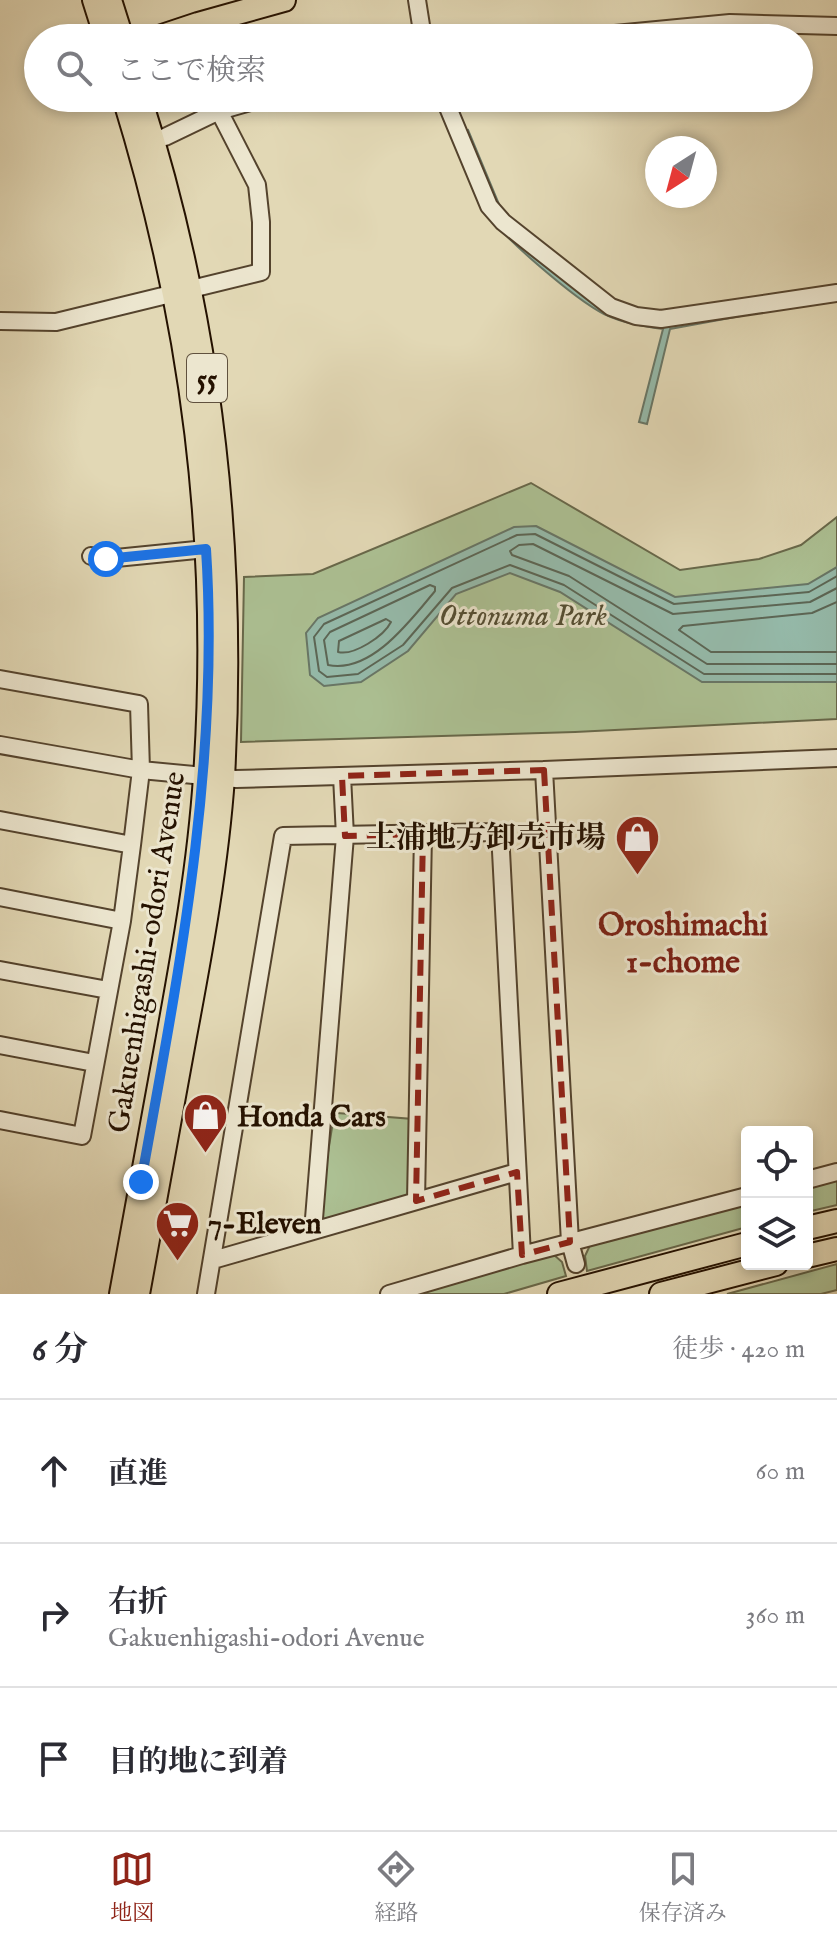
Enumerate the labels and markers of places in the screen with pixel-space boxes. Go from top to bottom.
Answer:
shop icon: 土浦地方卸売市場 [613,813,661,876]
place label: 土浦地方卸売市場 [366,820,606,858]
shop icon: Honda Cars [182,1092,230,1155]
place label: Honda Cars [237,1099,386,1137]
supermarket icon: 7-Eleven [153,1199,201,1262]
place label: 7-Eleven [208,1206,322,1244]

